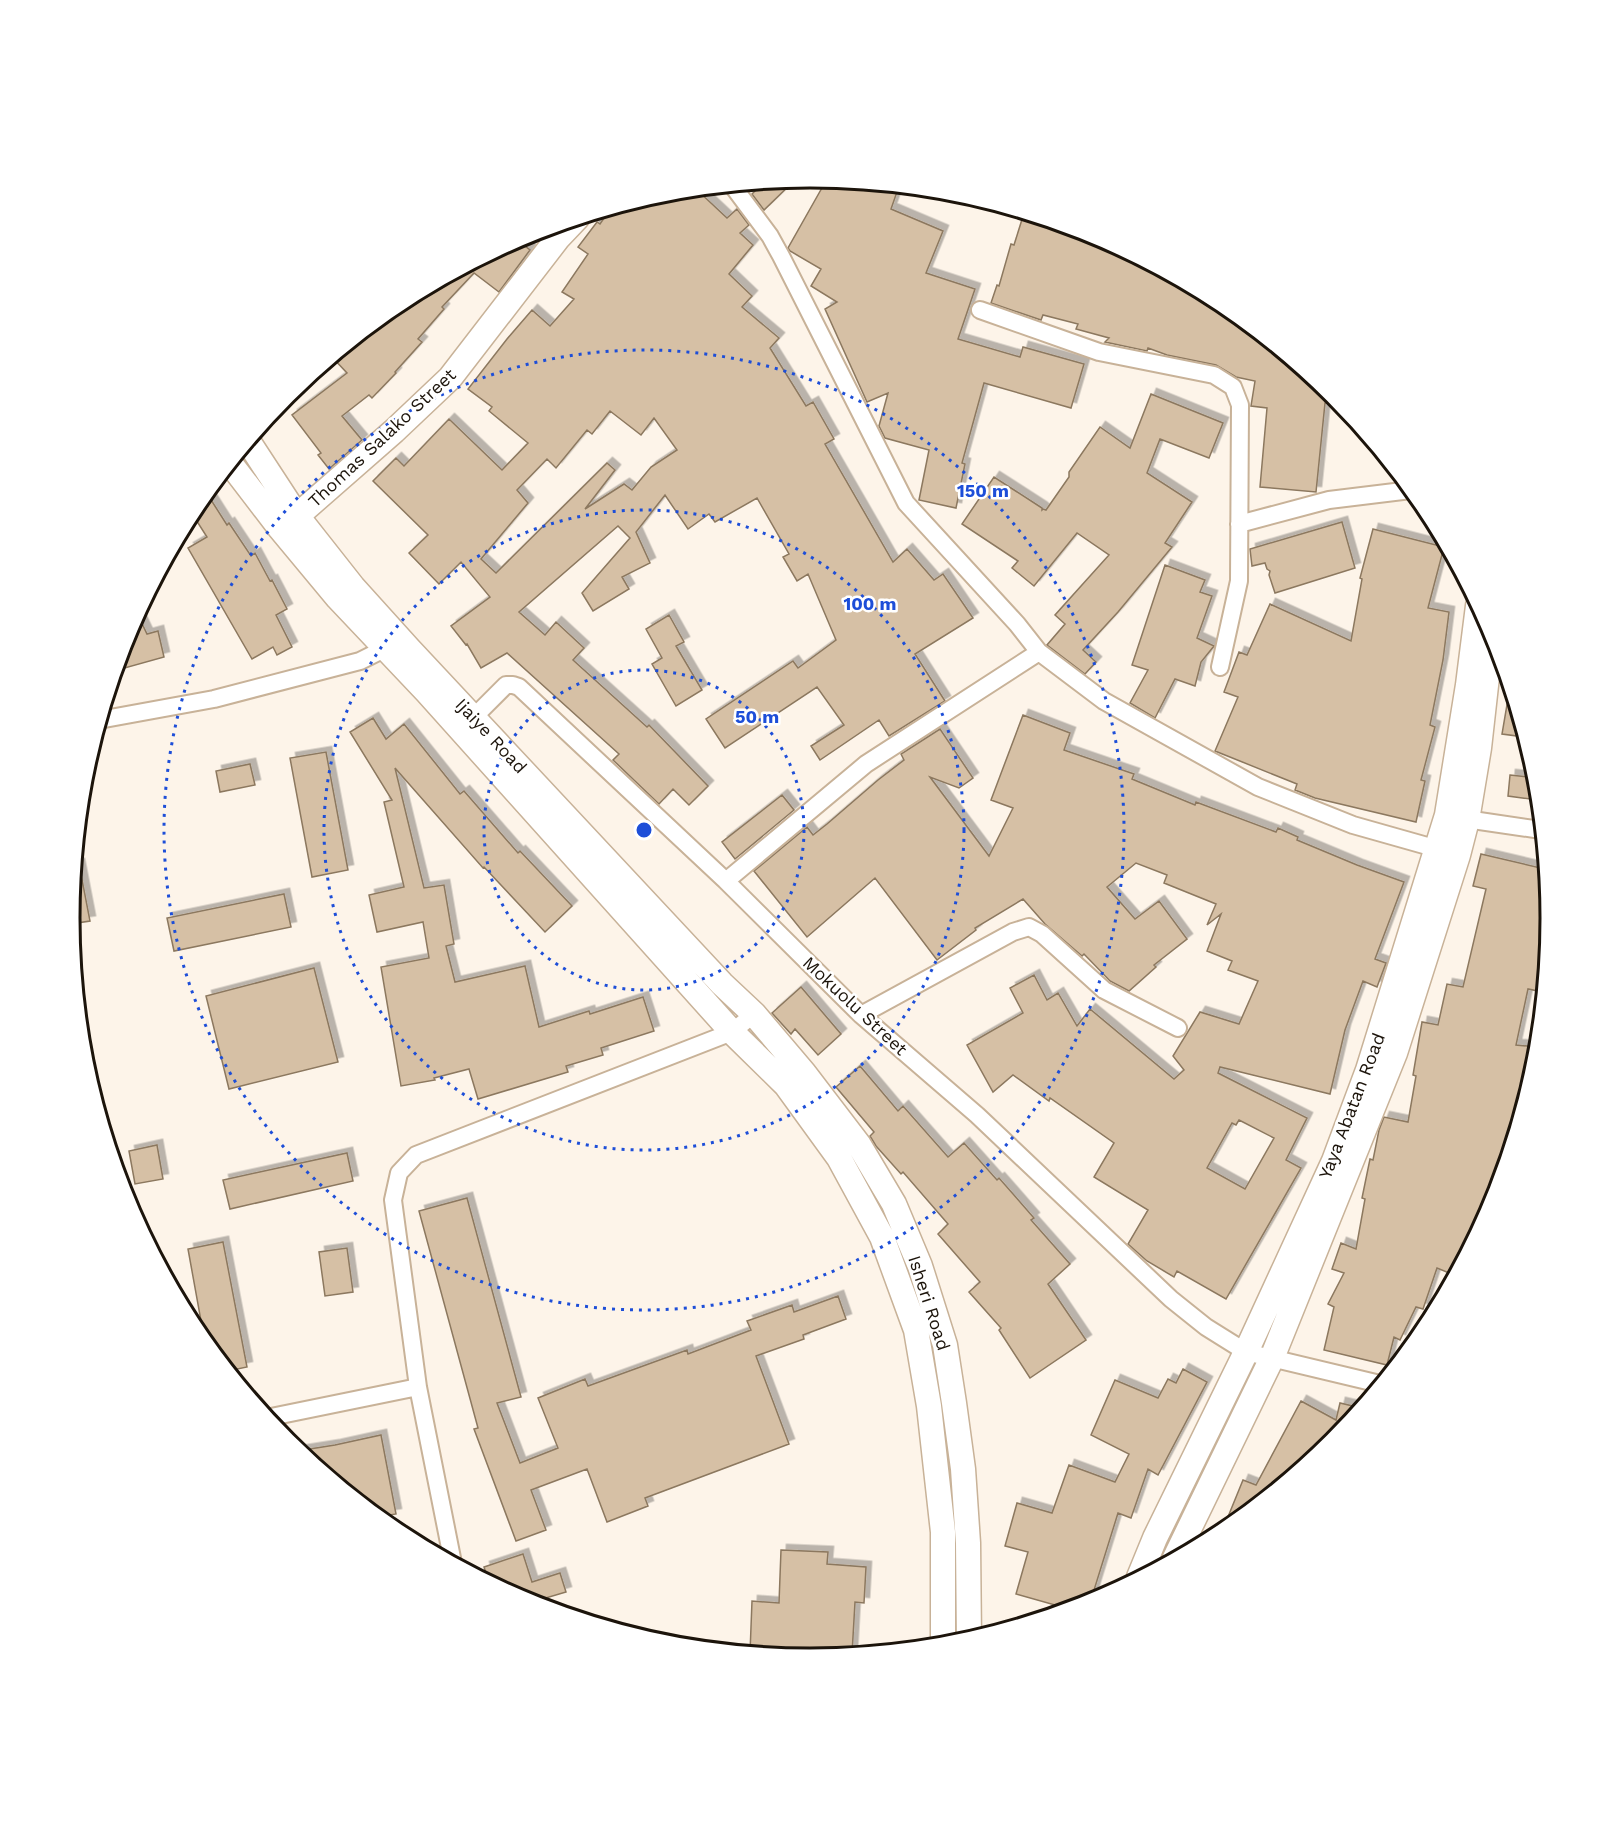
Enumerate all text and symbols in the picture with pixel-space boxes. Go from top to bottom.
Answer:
street label: Thomas Salako Street [304,364,460,511]
text: 150 m [957,480,1009,501]
text: 100 m [843,593,897,614]
street label: Ijaiye Road [451,694,531,778]
text: 50 m [735,706,779,727]
centre of rings [634,820,654,840]
street label: Mokuolu Street [799,952,912,1060]
street label: Yaya Abatan Road [1314,1030,1389,1182]
street label: Isheri Road [904,1253,955,1353]

